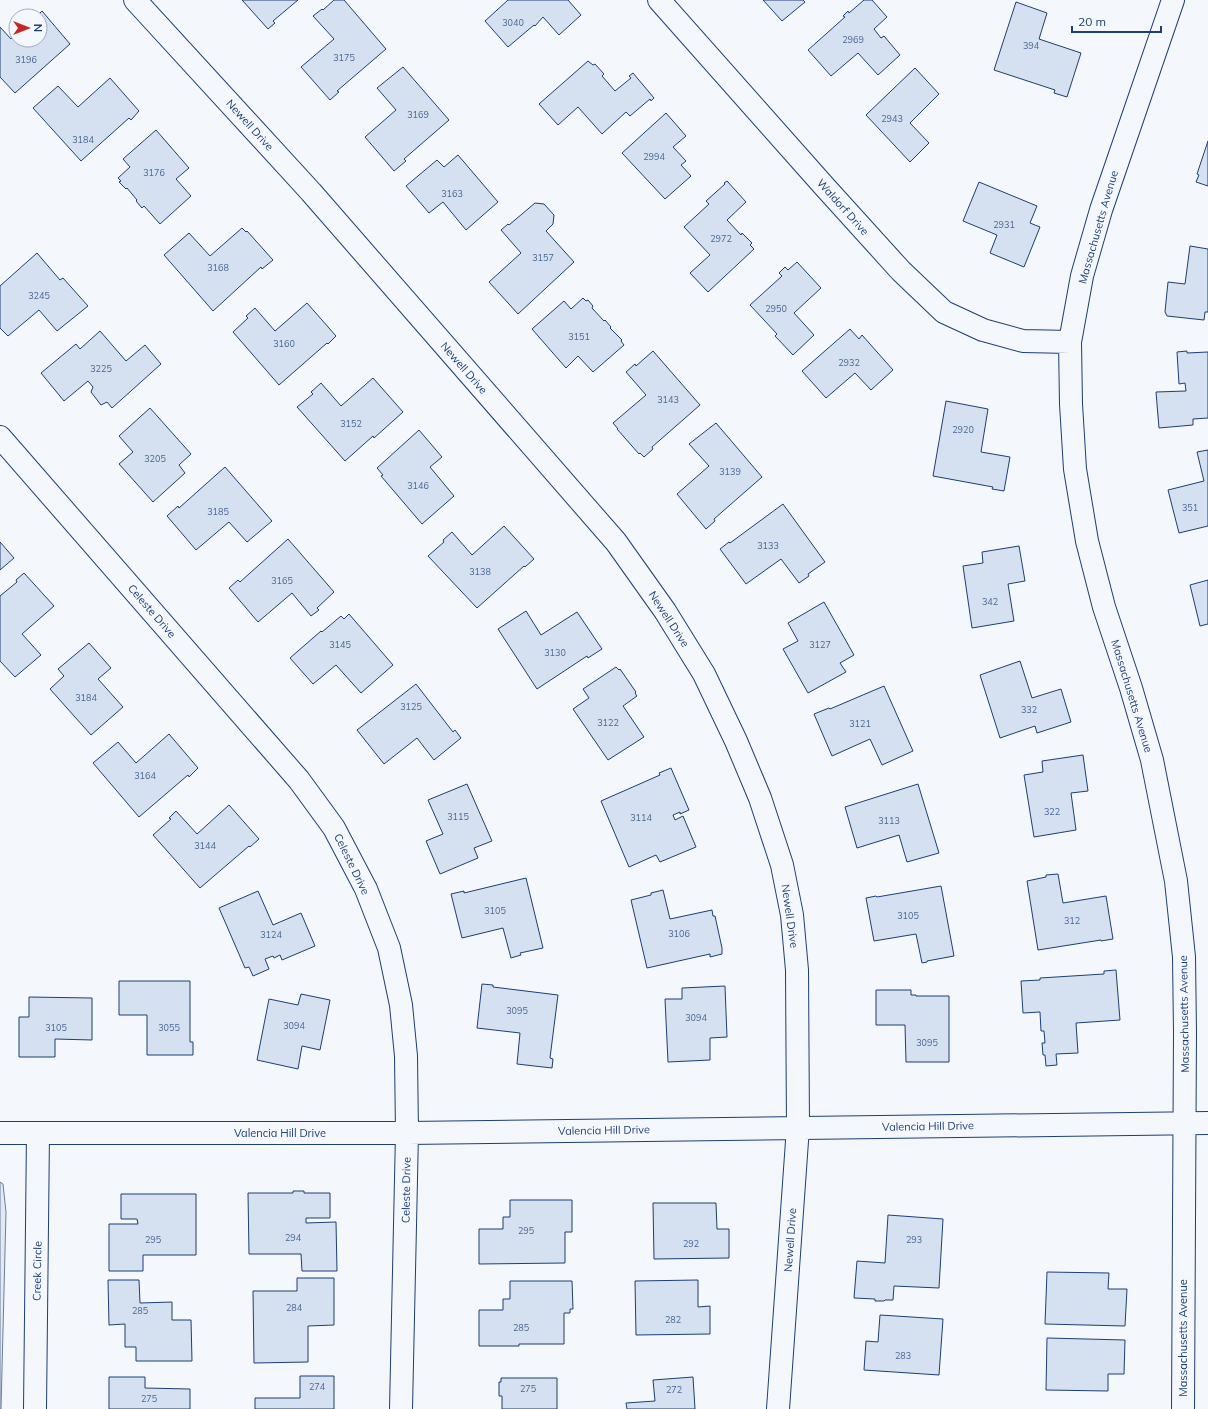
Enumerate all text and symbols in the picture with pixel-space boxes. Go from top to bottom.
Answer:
north arrow [8,8,48,48]
scale bar [1072,8,1161,34]
text: 20 m [1078,14,1106,29]
house number: 3040 [502,17,524,28]
text: N [31,24,45,32]
house number: 2969 [842,34,864,45]
house number: 394 [1023,40,1040,51]
house number: 3175 [333,52,355,63]
house number: 3196 [15,54,37,65]
street label: Newell Drive [223,96,277,154]
house number: 3169 [407,109,429,120]
house number: 2943 [881,113,903,124]
house number: 3184 [72,134,94,145]
house number: 2994 [643,151,665,162]
house number: 3176 [143,167,165,178]
street label: Massachusetts Avenue [1075,169,1121,285]
street label: Waldorf Drive [814,176,872,238]
house number: 3163 [441,188,463,199]
house number: 2931 [993,219,1015,230]
house number: 2972 [710,233,732,244]
house number: 3157 [532,252,554,263]
house number: 3168 [207,262,229,273]
house number: 3245 [28,290,50,301]
house number: 2950 [765,303,787,314]
house number: 3151 [568,331,590,342]
house number: 3160 [273,338,295,349]
street label: Newell Drive [438,339,490,397]
house number: 2932 [838,357,860,368]
house number: 3225 [90,363,112,374]
house number: 3143 [657,394,679,405]
house number: 3152 [340,418,362,429]
house number: 2920 [952,424,974,435]
house number: 3205 [144,453,166,464]
house number: 3139 [719,466,741,477]
house number: 3146 [407,480,429,491]
house number: 351 [1182,502,1198,513]
house number: 3185 [207,506,229,517]
house number: 3133 [757,540,779,551]
house number: 3138 [469,566,491,577]
house number: 3165 [271,575,293,586]
street label: Celeste Drive [125,581,179,641]
street label: Newell Drive [646,588,692,650]
house number: 342 [982,596,998,607]
street label: Massachusetts Avenue [1108,638,1156,754]
house number: 3145 [329,639,351,650]
house number: 3127 [809,639,831,650]
house number: 3130 [544,647,566,658]
house number: 3184 [75,692,97,703]
house number: 3125 [400,701,422,712]
house number: 332 [1021,704,1037,715]
house number: 3122 [597,717,619,728]
house number: 3121 [849,718,871,729]
house number: 3164 [134,770,156,781]
house number: 322 [1044,806,1060,817]
house number: 3115 [447,811,469,822]
house number: 3114 [630,812,652,823]
house number: 3113 [878,815,900,826]
street label: Celeste Drive [331,831,373,897]
house number: 3144 [194,840,216,851]
street label: Newell Drive [779,883,801,949]
house number: 3105 [484,905,506,916]
house number: 3105 [897,910,919,921]
house number: 312 [1064,915,1080,926]
house number: 3106 [668,928,690,939]
house number: 3124 [260,929,282,940]
street label: Massachusetts Avenue [1176,955,1192,1073]
house number: 3095 [506,1005,528,1016]
house number: 3094 [685,1012,707,1023]
house number: 3094 [283,1020,305,1031]
house number: 3105 [45,1022,67,1033]
house number: 3055 [158,1022,180,1033]
house number: 3095 [916,1037,938,1048]
street label: Valencia Hill Drive [882,1118,974,1134]
street label: Valencia Hill Drive [558,1122,650,1138]
street label: Valencia Hill Drive [234,1126,326,1140]
street label: Celeste Drive [398,1157,414,1223]
street label: Newell Drive [781,1207,799,1273]
house number: 295 [518,1225,535,1236]
house number: 294 [285,1232,302,1243]
house number: 295 [145,1234,162,1245]
house number: 293 [906,1234,922,1245]
house number: 292 [683,1238,699,1249]
street label: Creek Circle [29,1241,45,1301]
street label: Massachusetts Avenue [1176,1279,1190,1397]
house number: 284 [286,1302,303,1313]
house number: 285 [132,1305,149,1316]
house number: 282 [665,1314,681,1325]
house number: 285 [513,1322,530,1333]
house number: 283 [895,1350,911,1361]
house number: 274 [309,1381,326,1392]
house number: 275 [520,1383,537,1394]
house number: 272 [666,1384,682,1395]
house number: 275 [141,1393,158,1404]

